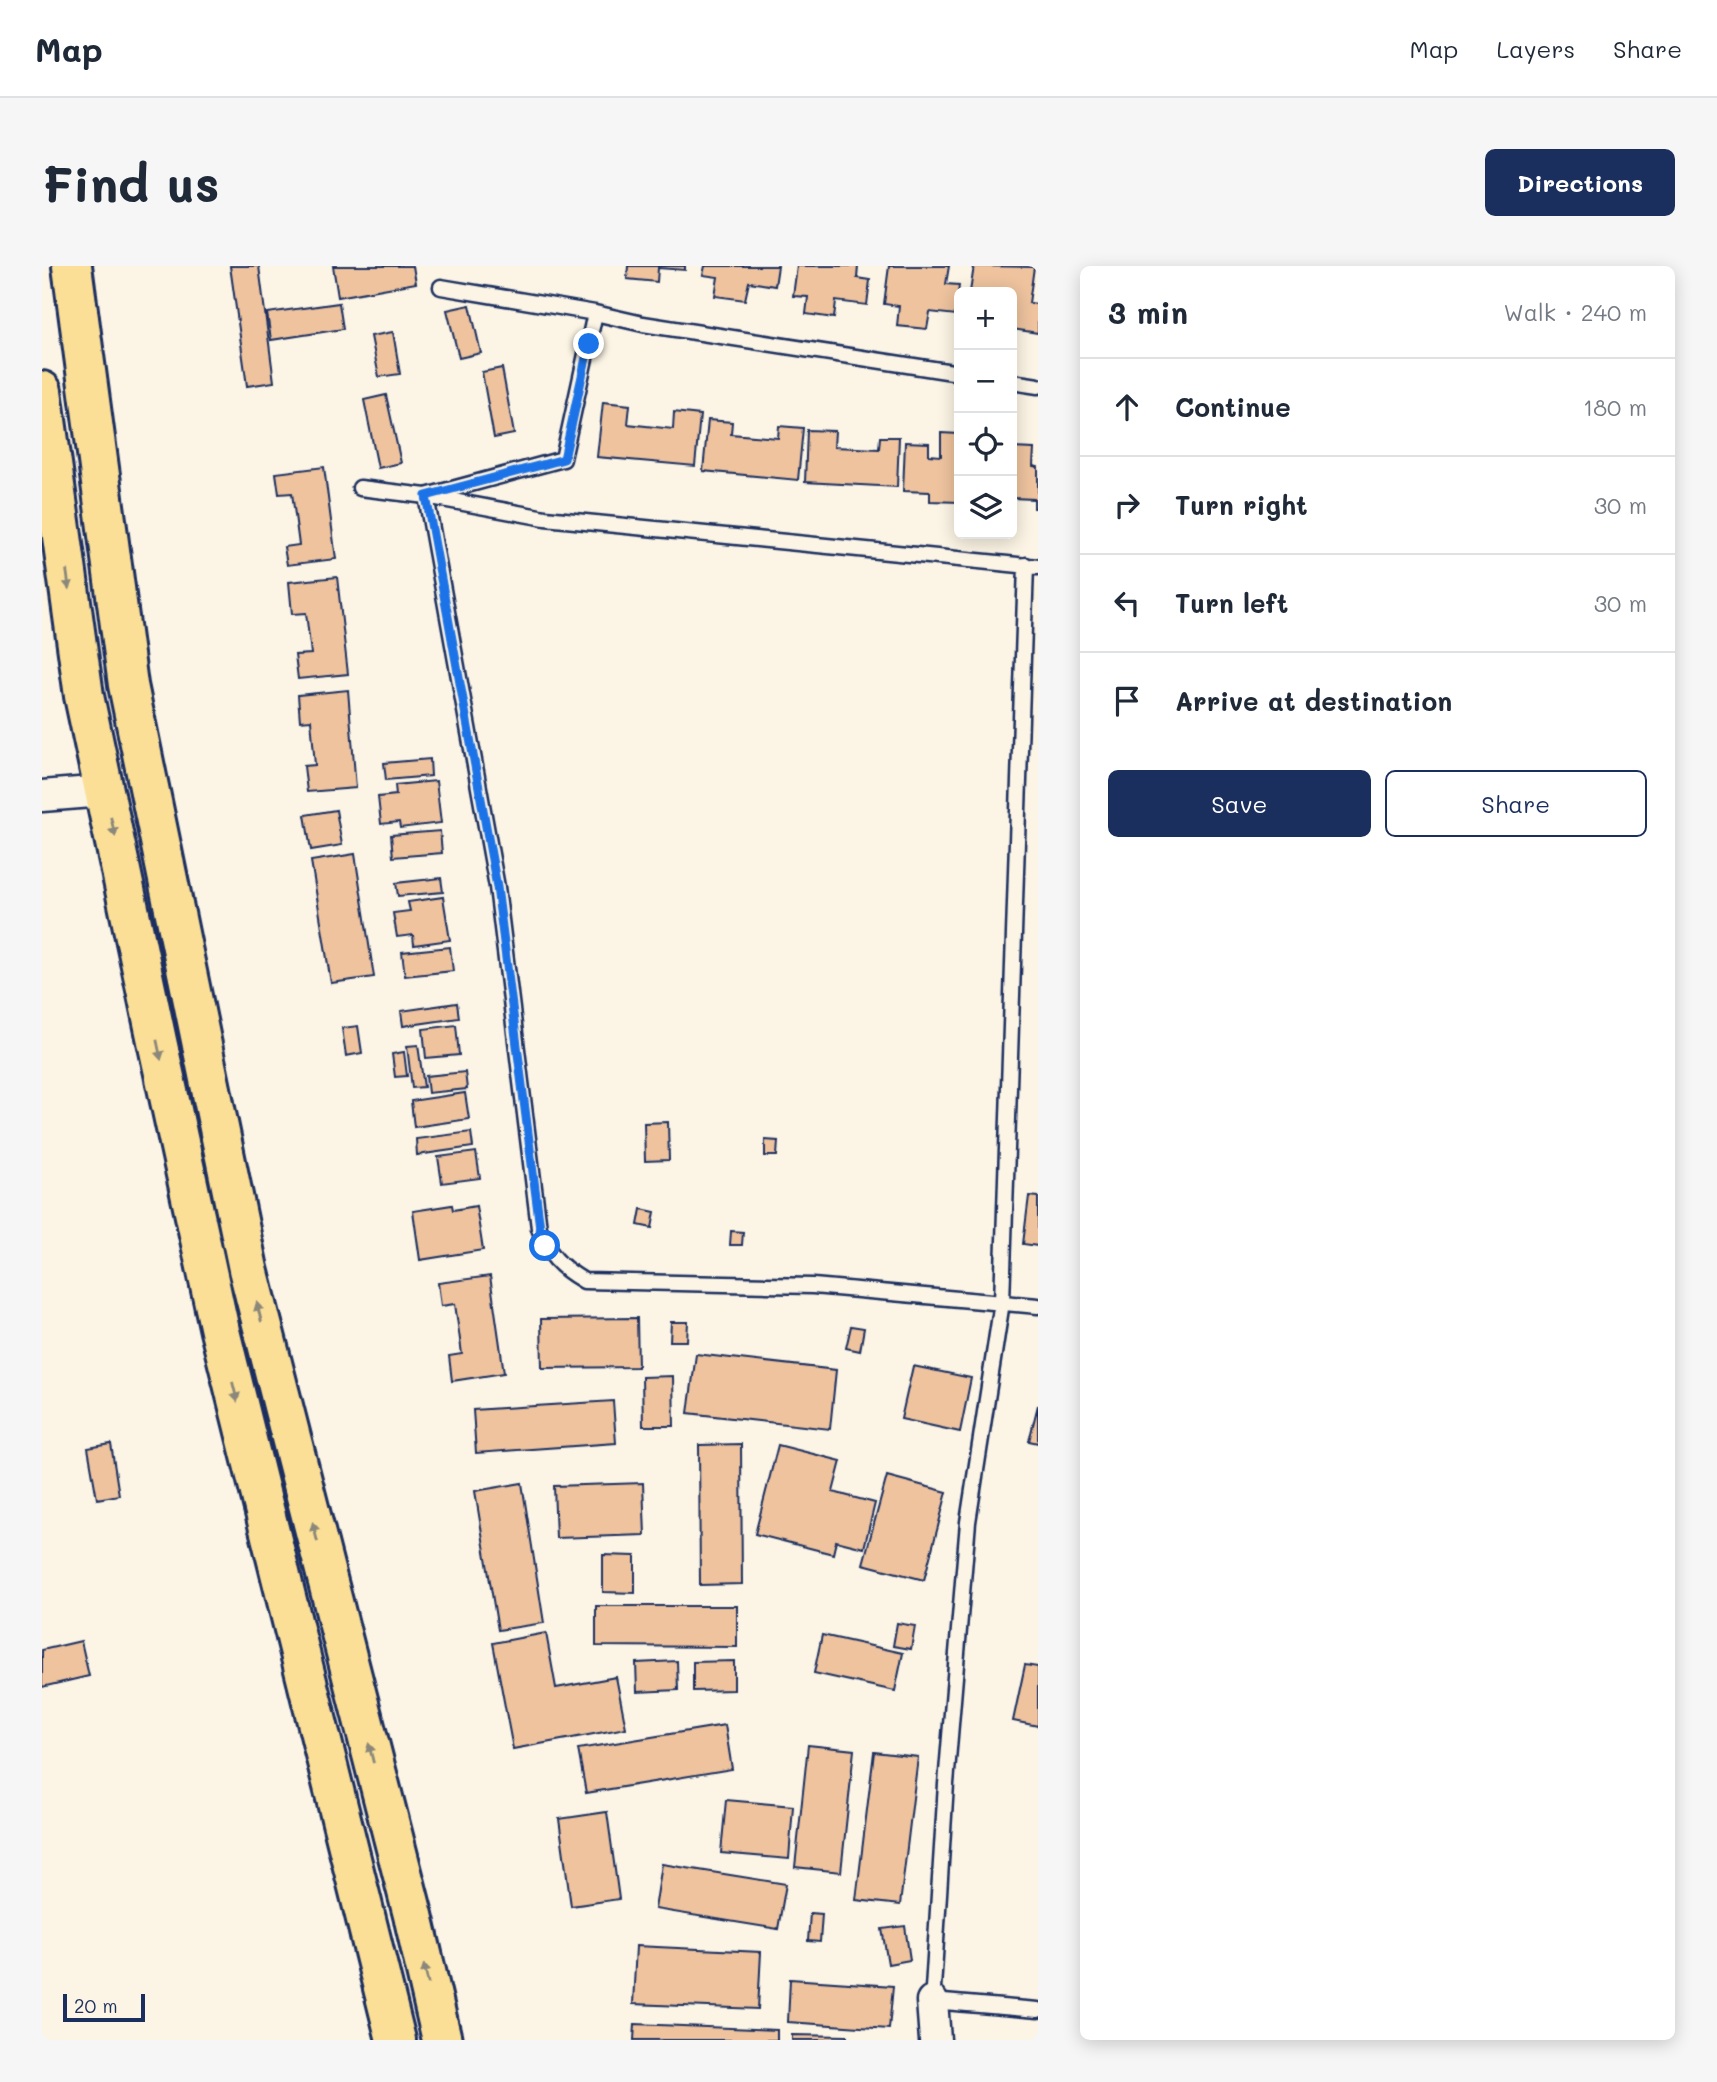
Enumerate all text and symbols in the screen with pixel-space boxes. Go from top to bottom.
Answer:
text: Map [35,27,103,70]
text: Map [1410,33,1458,64]
text: Layers [1496,33,1575,64]
text: Share [1613,33,1682,64]
button: Directions [1485,149,1675,216]
text: Find us [42,151,220,214]
map controls [954,287,1017,539]
button: + [954,287,1017,350]
text: 3 min [1108,292,1188,332]
text: Walk · 240 m [1504,297,1647,327]
route end [573,328,604,359]
button: − [954,350,1017,413]
icon: ahead [1108,388,1146,426]
text: Continue [1175,390,1291,424]
text: 180 m [1583,392,1647,422]
button: locate [954,413,1017,476]
button: layers [954,476,1017,539]
icon: right [1108,486,1146,524]
text: Turn right [1175,488,1308,522]
text: 30 m [1594,490,1647,520]
one-way arrow [63,569,74,591]
icon: left [1108,584,1146,622]
text: Turn left [1175,586,1288,620]
text: 30 m [1594,588,1647,618]
icon: arrive [1108,682,1146,720]
text: Arrive at destination [1175,684,1452,718]
button: Save [1108,770,1371,837]
button: Share [1385,770,1647,837]
one-way arrow [108,816,119,838]
one-way arrow [154,1039,165,1061]
route start [529,1230,560,1261]
one-way arrow [253,1301,264,1323]
one-way arrow [230,1381,241,1403]
one-way arrow [309,1521,320,1543]
one-way arrow [366,1742,376,1763]
one-way arrow [421,1962,432,1984]
scale bar [63,1991,145,2023]
text: 20 m [74,1993,118,2018]

